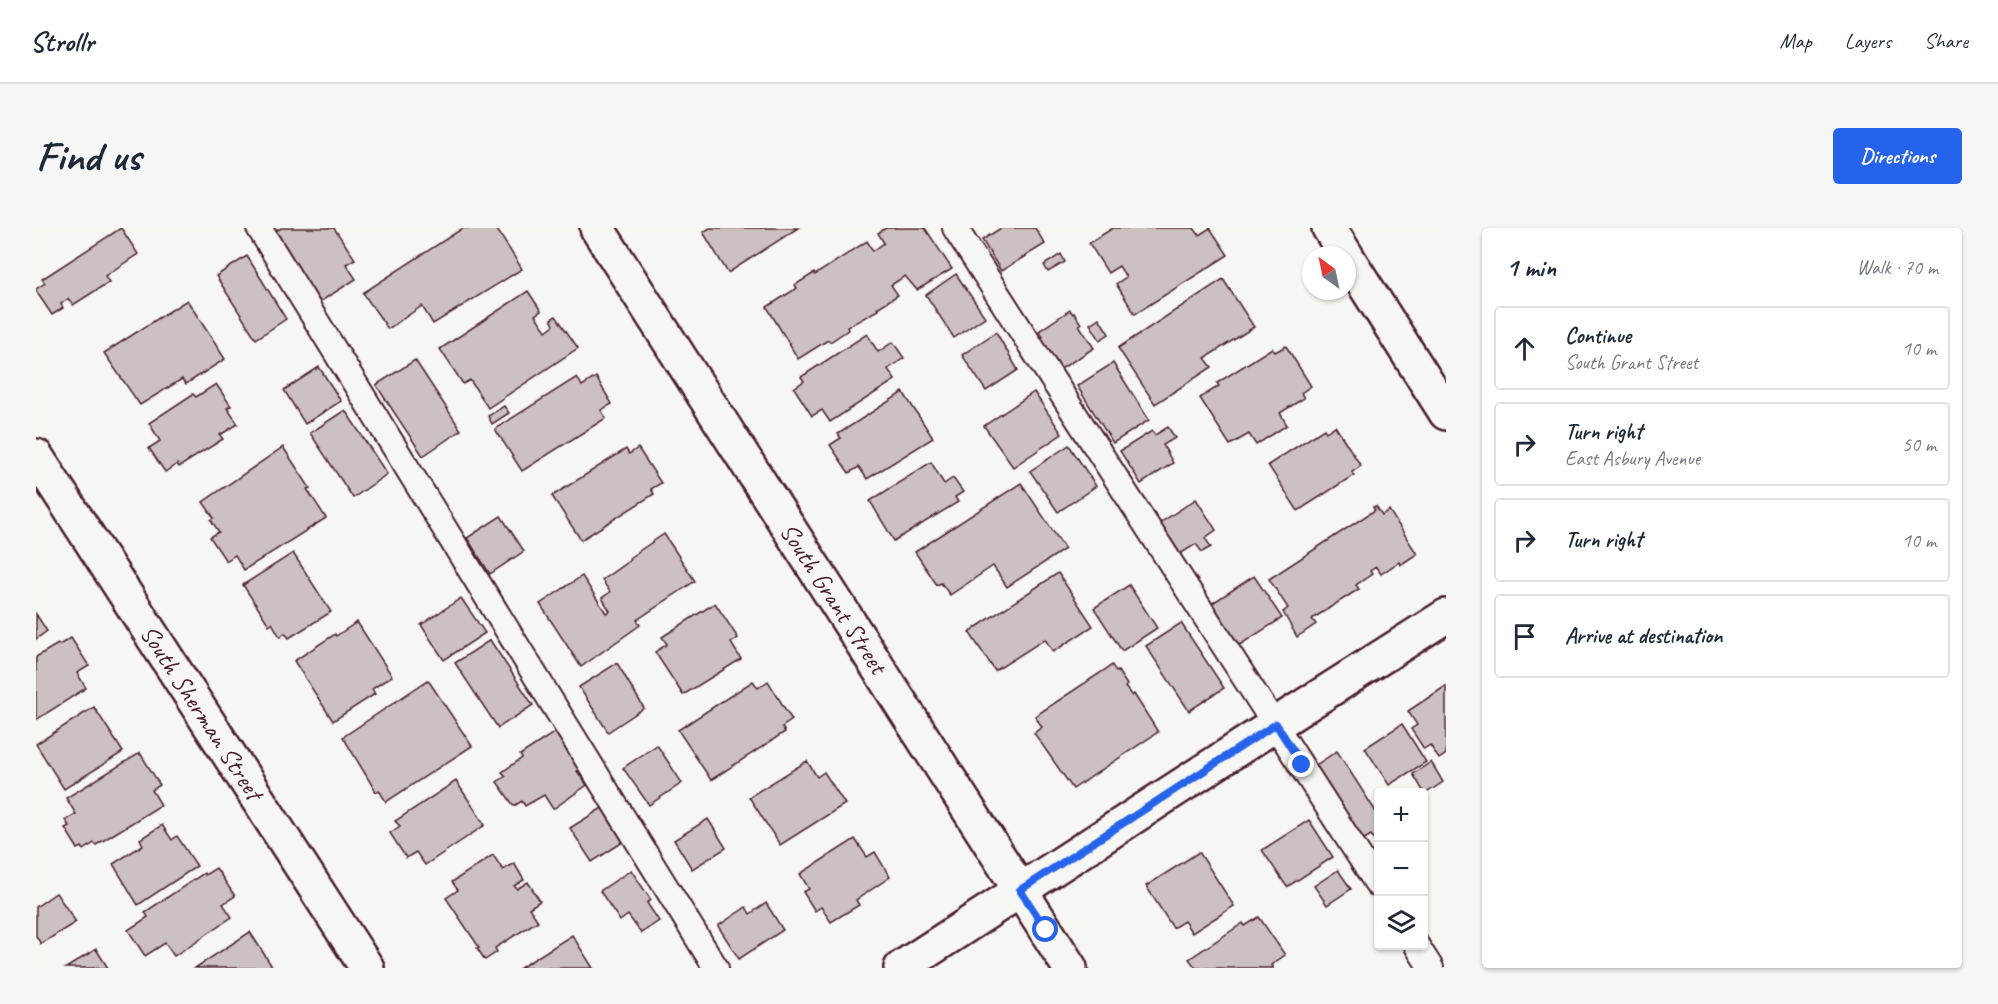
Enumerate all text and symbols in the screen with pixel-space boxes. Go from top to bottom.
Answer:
text: Strollr [30,24,94,59]
text: Map [1779,28,1812,54]
text: Layers [1845,28,1891,54]
text: Share [1924,28,1968,54]
button: Directions [1833,128,1962,184]
text: Find us [36,130,141,183]
north arrow [1302,246,1356,300]
text: 1 min [1506,251,1556,284]
text: Walk · 70 m [1857,255,1938,280]
text: Continue [1565,322,1631,350]
icon: ahead [1508,332,1541,365]
text: 10 m [1902,336,1936,361]
text: South Grant Street [1565,350,1698,375]
text: Turn right [1565,418,1642,446]
icon: right [1508,428,1541,461]
text: 50 m [1902,432,1936,457]
text: East Asbury Avenue [1565,446,1700,471]
street label: South Grant Street [773,517,896,682]
icon: right [1508,524,1541,557]
text: Turn right [1565,526,1642,554]
text: 10 m [1902,528,1936,553]
street label: South Sherman Street [133,619,272,809]
icon: arrive [1508,620,1541,653]
text: Arrive at destination [1565,622,1722,650]
route end [1288,751,1314,777]
map controls [1374,788,1428,950]
button: + [1374,788,1428,842]
button: − [1374,842,1428,896]
button: layers [1374,896,1428,950]
route start [1032,916,1058,942]

